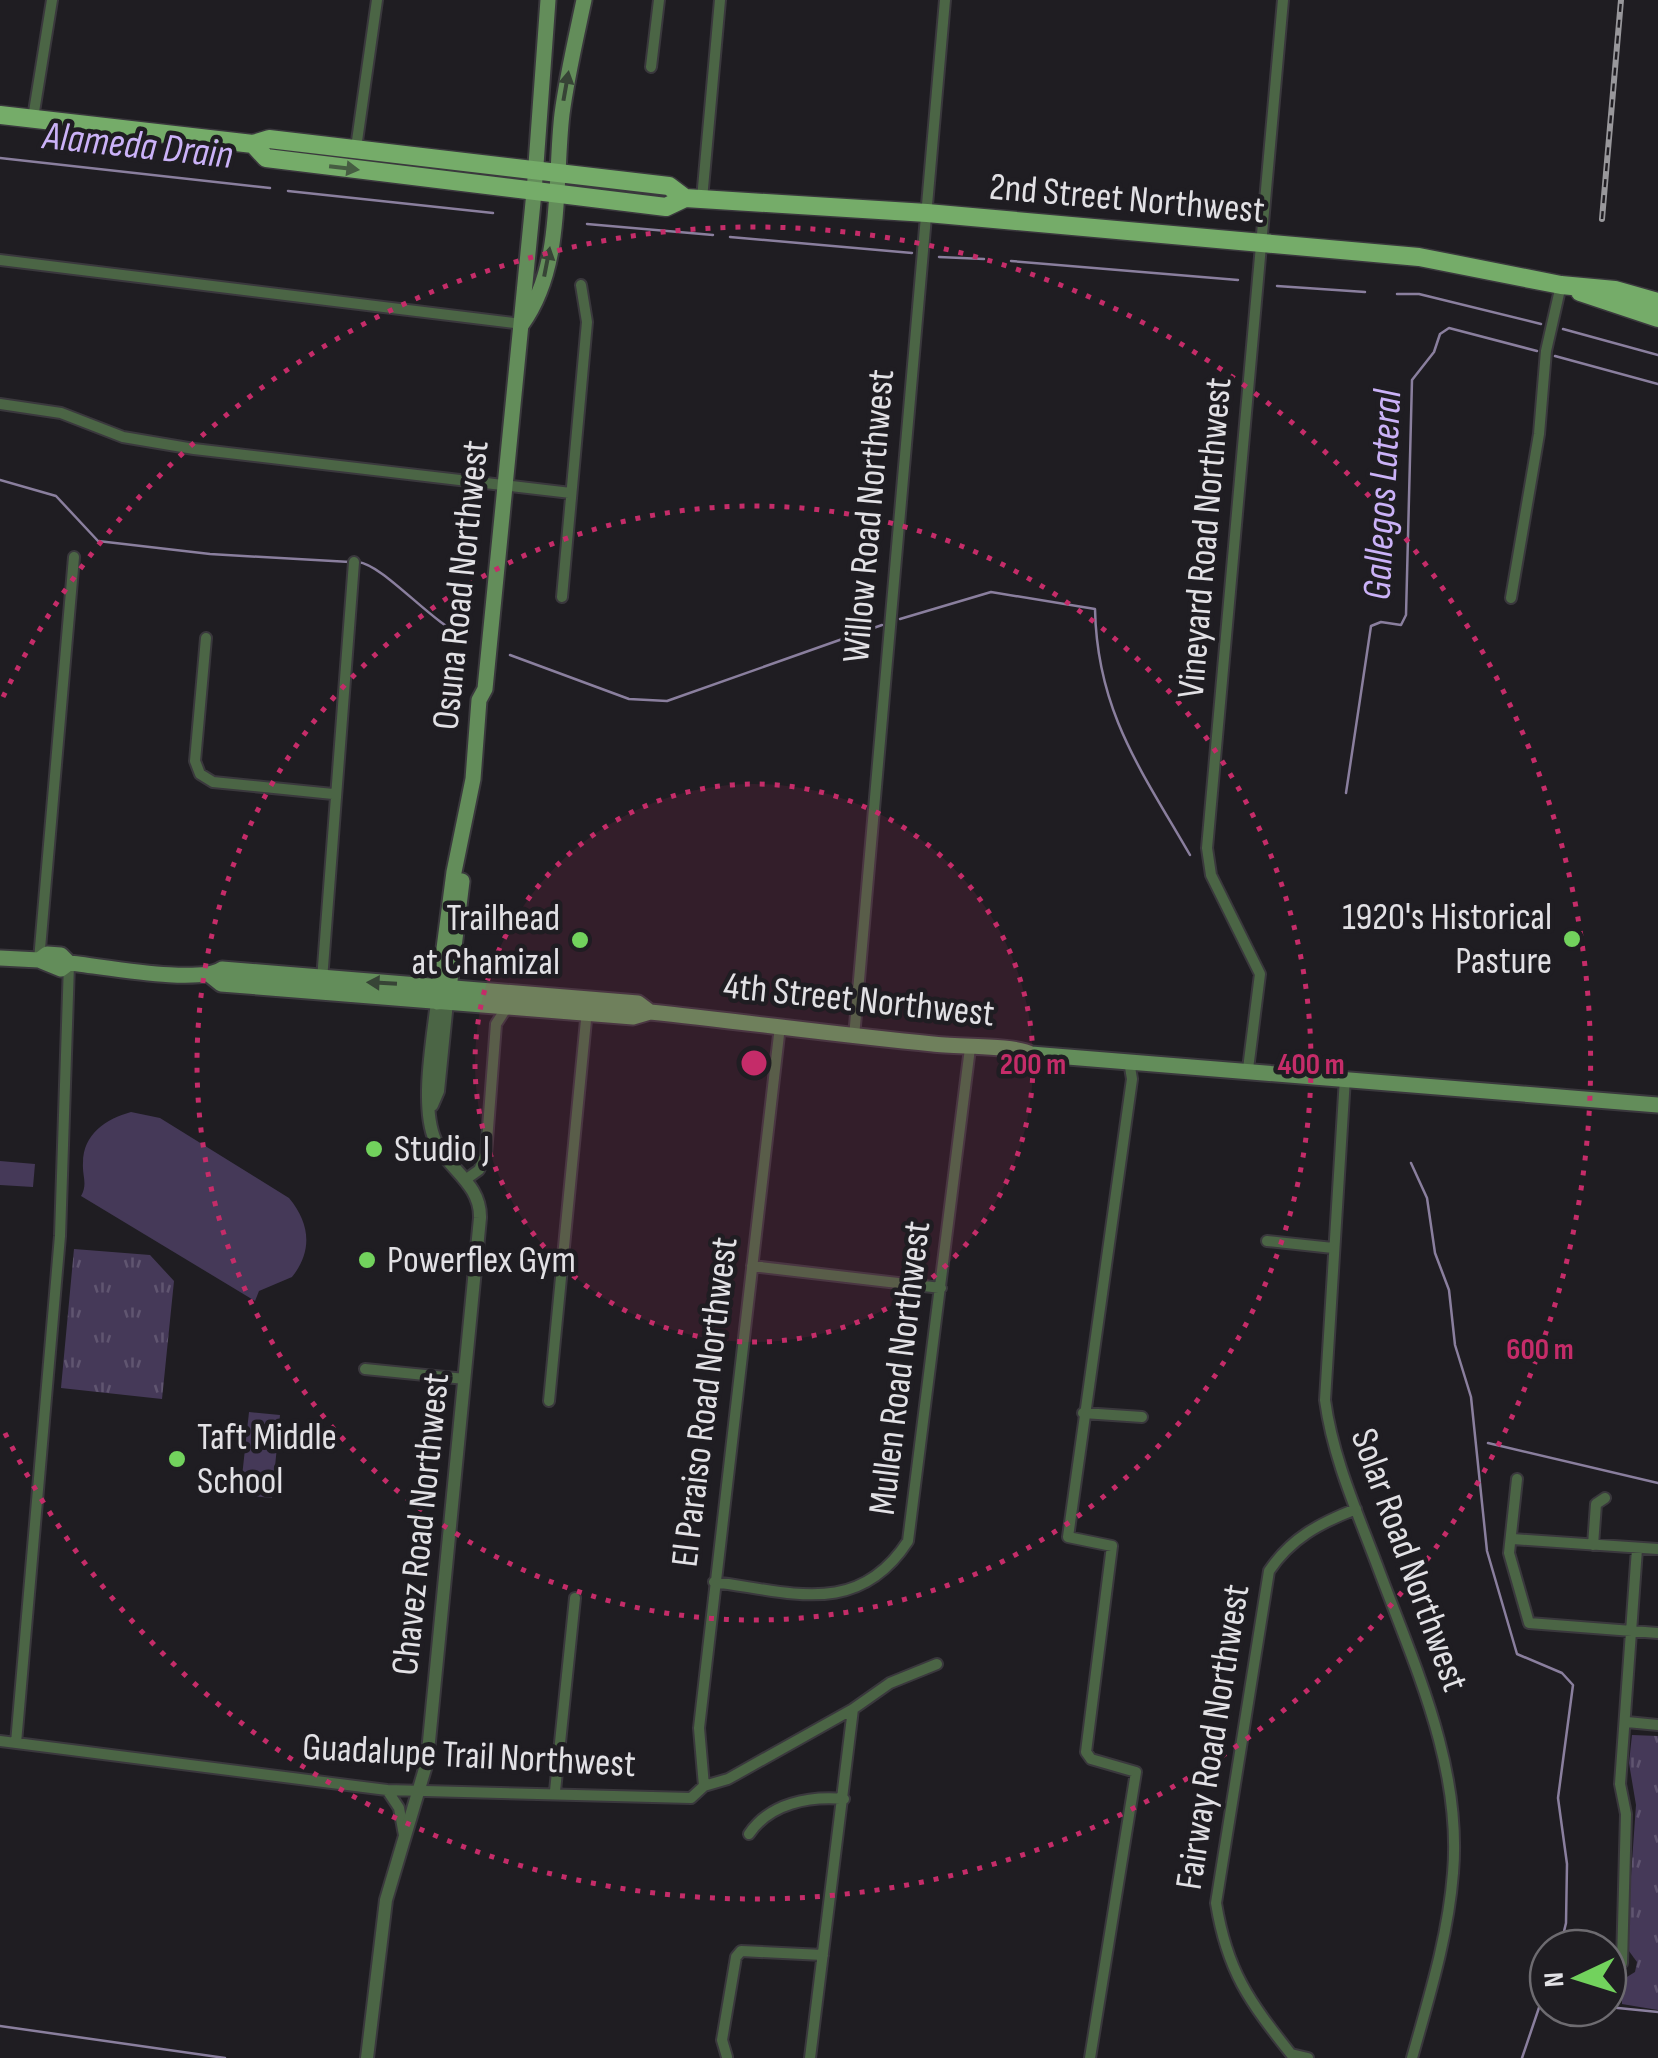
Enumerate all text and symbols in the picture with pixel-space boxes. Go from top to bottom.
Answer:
one-way arrow [559,70,574,102]
water label: Alameda Drain [39,112,235,180]
one-way arrow [329,160,360,176]
street label: 2nd Street Northwest [988,165,1266,233]
one-way arrow [539,246,555,277]
street label: Willow Road Northwest [834,367,904,665]
street label: Vineyard Road Northwest [1169,376,1241,700]
water label: Gallegos Lateral [1354,387,1413,601]
street label: Osuna Road Northwest [423,438,499,732]
place label: 1920's Historical Pasture [1342,895,1552,984]
place label: Trailhead at Chamizal [412,896,560,985]
marker: 1920's Historical Pasture [1561,928,1583,950]
marker: Trailhead at Chamizal [569,929,591,951]
street label: 4th Street Northwest [721,963,997,1037]
one-way arrow [365,975,397,991]
centre of rings [736,1045,772,1081]
text: 200 m [1000,1047,1066,1083]
text: 400 m [1277,1047,1345,1083]
place label: Studio J [394,1127,490,1172]
marker: Studio J [363,1138,385,1160]
street label: Mullen Road Northwest [860,1219,940,1517]
street label: El Paraiso Road Northwest [662,1235,748,1569]
place label: Powerflex Gym [387,1238,576,1283]
marker: Powerflex Gym [356,1249,378,1271]
text: 600 m [1506,1332,1574,1368]
street label: Chavez Road Northwest [383,1371,459,1677]
place label: Taft Middle School [197,1415,337,1504]
street label: Solar Road Northwest [1341,1423,1477,1697]
marker: Taft Middle School [166,1448,188,1470]
street label: Fairway Road Northwest [1167,1581,1259,1893]
street label: Guadalupe Trail Northwest [301,1725,637,1787]
north arrow [1528,1928,1628,2028]
text: N [1538,1971,1572,1988]

